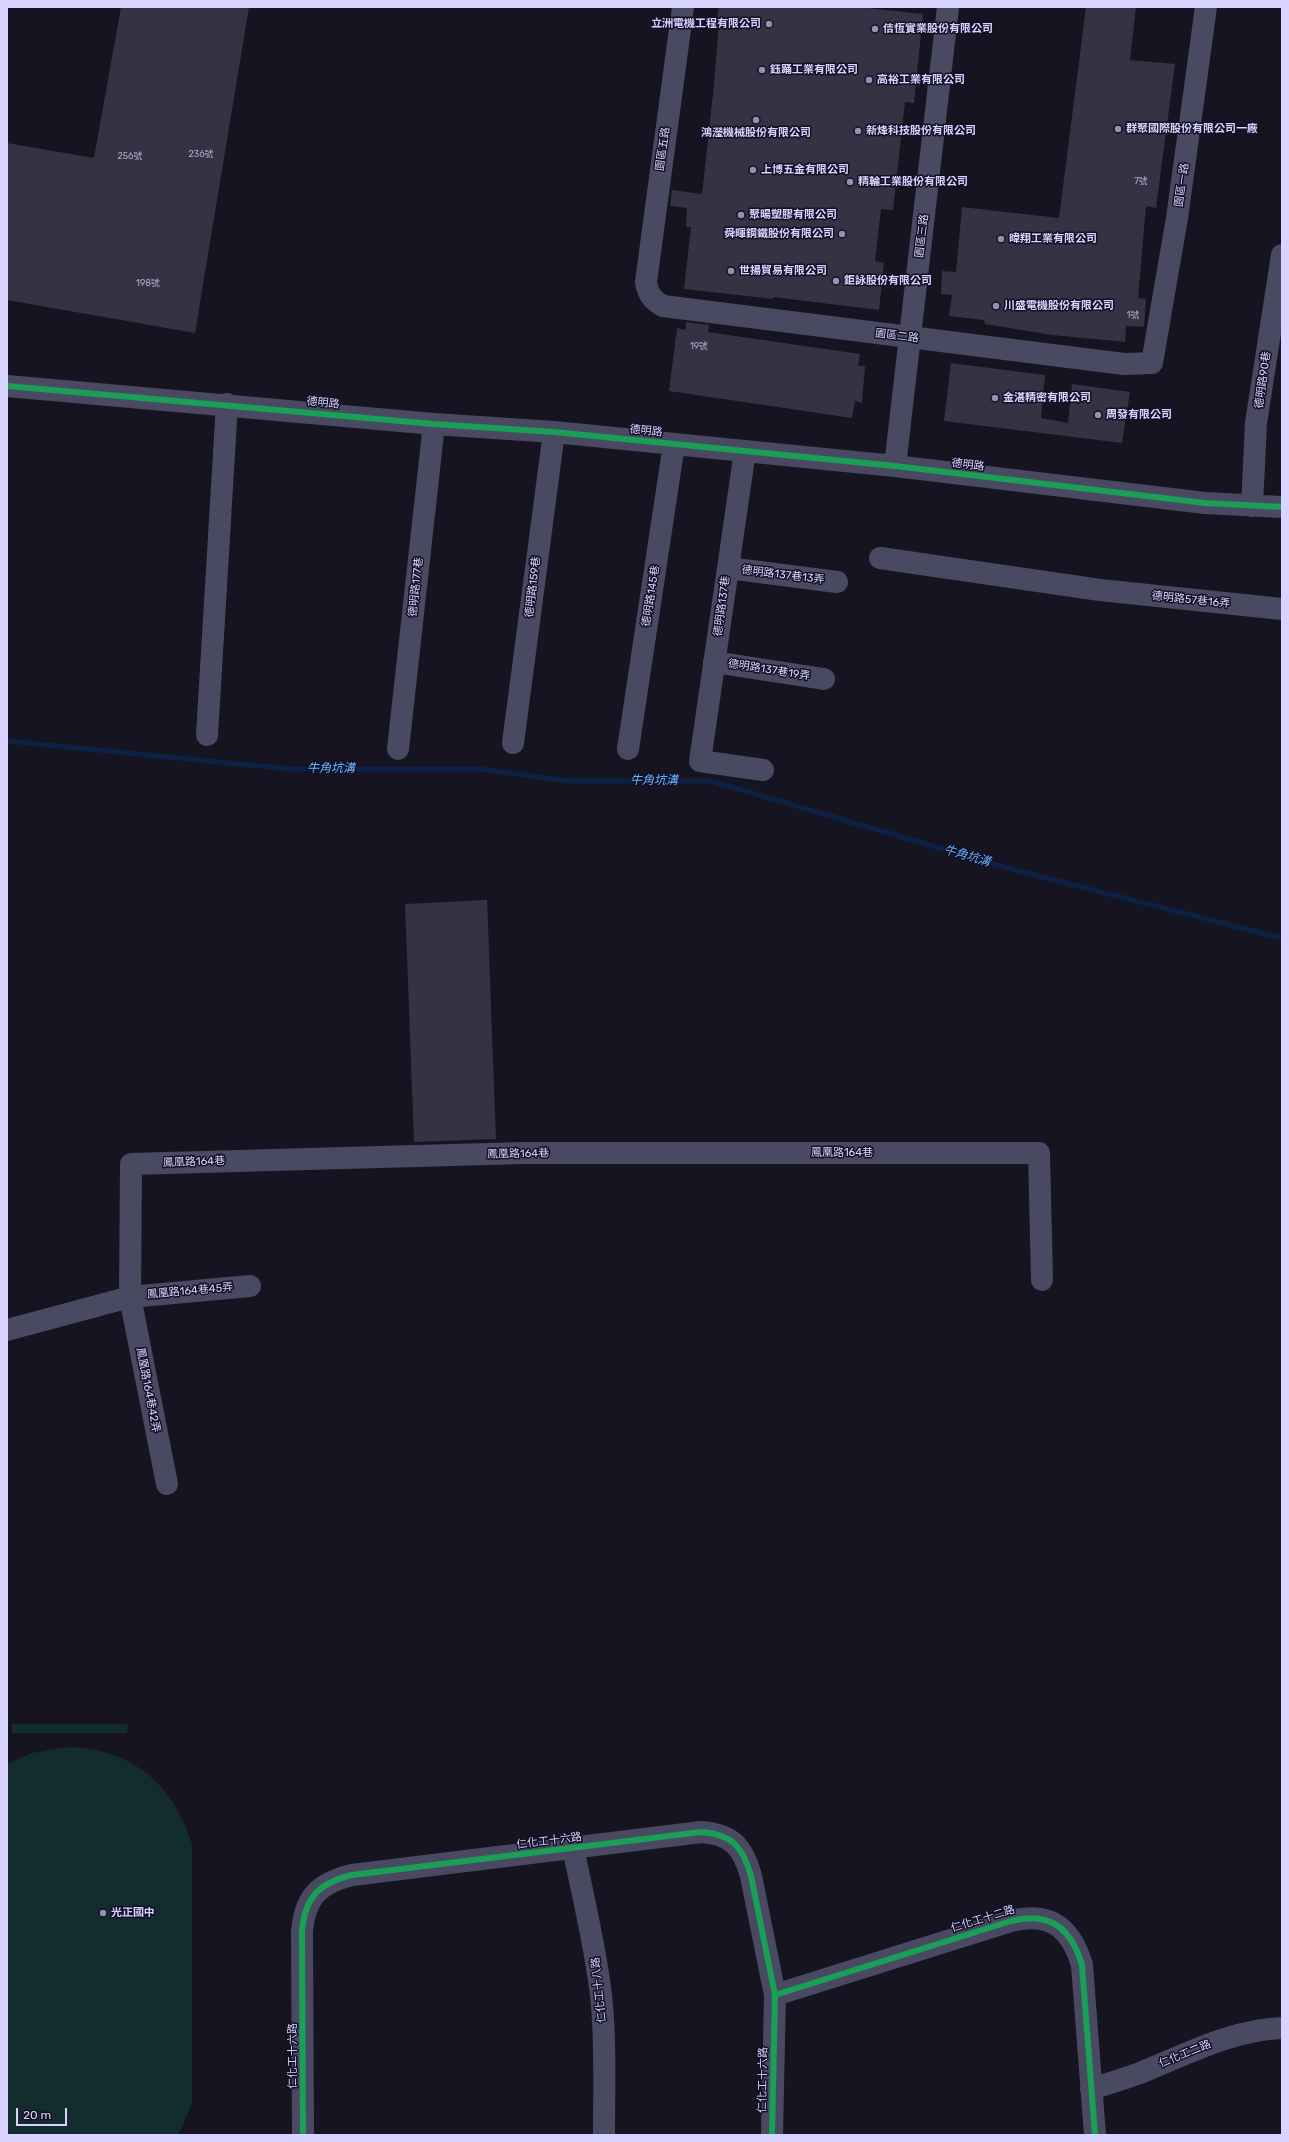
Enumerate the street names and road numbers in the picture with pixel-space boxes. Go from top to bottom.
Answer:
street label: 園區五路 [653,126,673,172]
street label: 園區一路 [1172,162,1192,208]
street label: 園區三路 [913,213,931,259]
street label: 園區二路 [874,327,920,345]
street label: 德明路90巷 [1252,351,1274,409]
street label: 德明路 [306,395,340,411]
street label: 德明路 [629,423,663,439]
street label: 德明路 [951,456,985,474]
street label: 德明路177巷 [406,556,426,618]
street label: 德明路159巷 [523,556,543,618]
street label: 德明路137巷13弄 [741,563,825,587]
street label: 德明路145巷 [640,564,662,628]
street label: 德明路137巷 [711,575,733,637]
street label: 德明路57巷16弄 [1151,589,1231,611]
street label: 德明路137巷19弄 [727,657,811,683]
street label: 鳳凰路164巷 [811,1146,873,1160]
street label: 鳳凰路164巷 [487,1147,549,1161]
street label: 鳳凰路164巷 [163,1154,225,1170]
street label: 鳳凰路164巷45弄 [146,1281,234,1301]
street label: 鳳凰路164巷42弄 [133,1346,163,1434]
street label: 仁化工十六路 [515,1830,583,1852]
street label: 仁化工十二路 [950,1903,1016,1935]
street label: 仁化工十八路 [589,1956,609,2024]
street label: 仁化工十六路 [286,2023,300,2089]
street label: 仁化工二路 [1157,2038,1213,2070]
street label: 仁化工十六路 [756,2047,770,2113]

